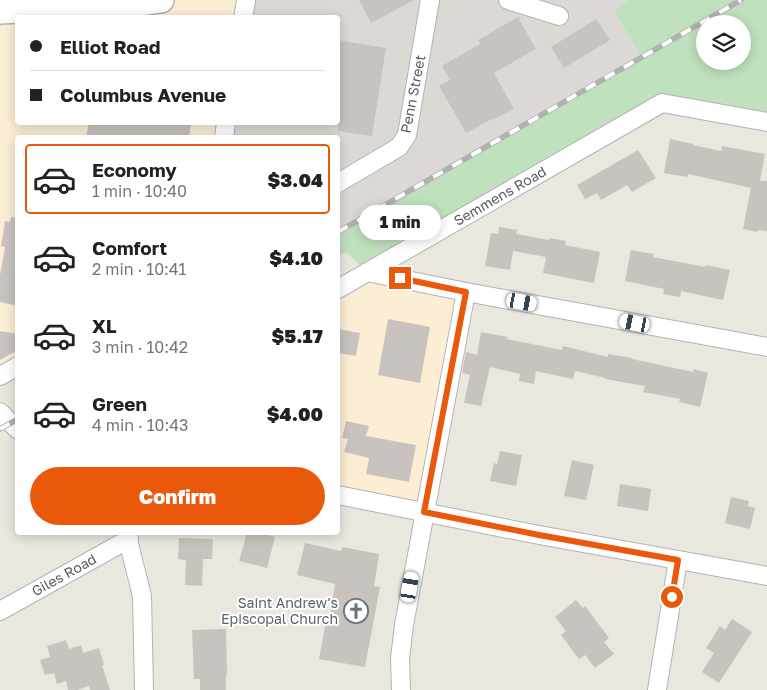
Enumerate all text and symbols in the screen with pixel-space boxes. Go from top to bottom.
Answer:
map controls [696,15,751,70]
button: layers [696,15,751,70]
text: Elliot Road [60,35,160,58]
street label: Penn Street [397,53,428,134]
text: Columbus Avenue [60,83,226,106]
icon: car [32,157,77,202]
text: Economy [92,158,177,181]
street label: Semmens Road [451,162,549,229]
text: $3.04 [267,168,323,191]
text: 1 min · 10:40 [92,181,187,201]
callout: 1 min [359,206,441,240]
text: 1 min [380,212,420,232]
icon: car [32,235,77,280]
text: Comfort [92,236,167,259]
text: $4.10 [269,246,323,269]
text: 2 min · 10:41 [92,259,186,279]
route end [389,267,411,289]
car [505,292,538,312]
icon: car [32,313,77,358]
car [618,313,651,333]
text: XL [92,314,117,337]
text: $5.17 [272,324,323,347]
text: 3 min · 10:42 [92,337,188,357]
icon: car [32,391,77,436]
text: Green [92,392,147,415]
text: $4.00 [267,402,323,425]
text: 4 min · 10:43 [92,415,188,435]
button: Confirm [30,467,325,525]
street label: Giles Road [28,550,99,599]
car [400,571,419,603]
route start [661,586,683,608]
place label: Saint Andrew's Episcopal Church [221,594,338,627]
church icon: Saint Andrew's Episcopal Church [343,598,369,624]

